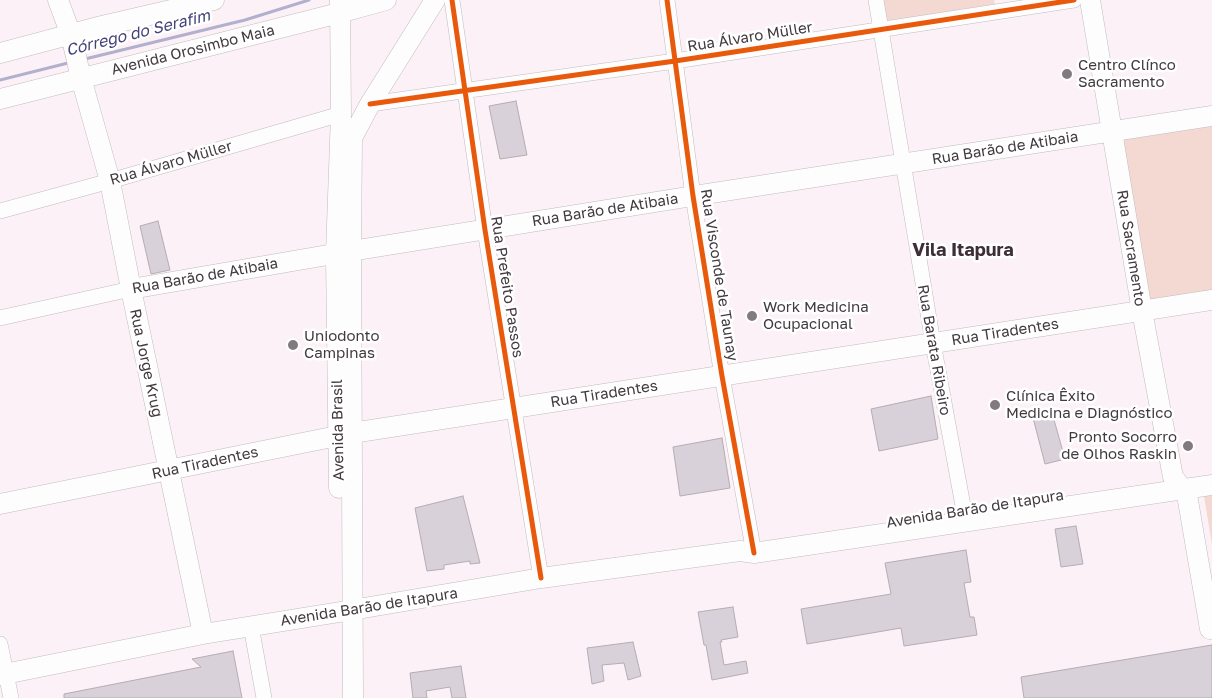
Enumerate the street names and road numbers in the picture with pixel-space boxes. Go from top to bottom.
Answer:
street label: Rua Álvaro Müller [686,18,814,56]
street label: Avenida Orosimbo Maia [110,21,276,79]
street label: Rua Barão de Atibaia [931,128,1079,168]
street label: Rua Álvaro Müller [108,137,234,189]
street label: Rua Visconde de Taunay [696,188,742,362]
street label: Rua Sacramento [1113,188,1149,308]
street label: Rua Barão de Atibaia [531,190,679,230]
street label: Rua Prefeito Passos [487,215,527,359]
street label: Rua Barão de Atibaia [131,254,279,298]
street label: Rua Barata Ribeiro [914,283,954,417]
street label: Rua Jorge Krug [126,307,166,419]
street label: Rua Tiradentes [950,315,1060,349]
street label: Rua Tiradentes [549,377,659,411]
street label: Avenida Brasil [328,379,348,481]
street label: Rua Tiradentes [150,443,260,483]
street label: Avenida Barão de Itapura [885,486,1065,532]
street label: Avenida Barão de Itapura [279,584,459,630]

